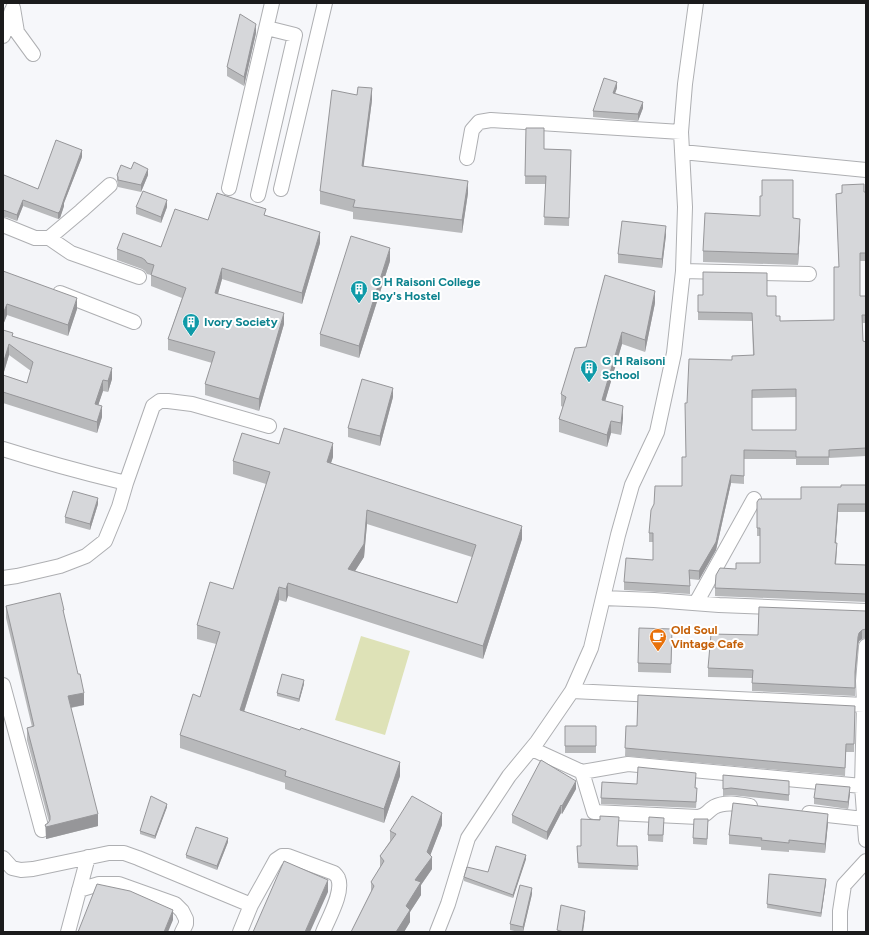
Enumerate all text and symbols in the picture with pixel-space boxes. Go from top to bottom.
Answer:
place label: G H Raisoni College Boy's Hostel [372,275,481,303]
building icon: G H Raisoni College Boy's Hostel [349,279,369,304]
building icon: Ivory Society [181,312,201,337]
place label: Ivory Society [204,315,278,329]
place label: G H Raisoni School [602,354,665,382]
building icon: G H Raisoni School [579,358,599,383]
place label: Old Soul Vintage Cafe [671,623,744,651]
cafe icon: Old Soul Vintage Cafe [648,627,668,652]

